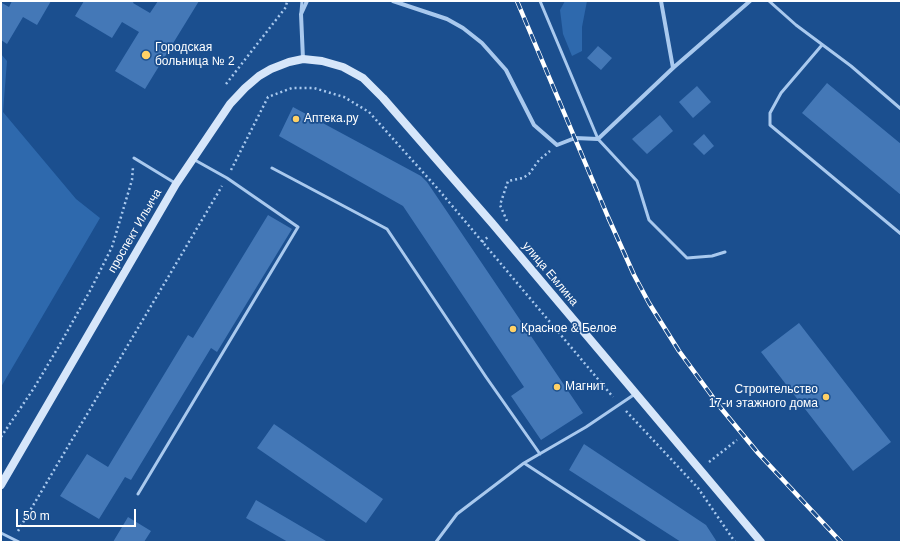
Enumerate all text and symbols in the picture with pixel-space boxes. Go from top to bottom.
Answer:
place label: Городская больница № 2 [155,41,235,69]
marker: Городская больница № 2 [140,49,152,61]
place label: Аптека.ру [304,112,359,126]
marker: Аптека.ру [291,114,301,124]
street label: проспект Ильича [105,186,165,276]
street label: улица Емлина [519,239,581,309]
place label: Красное & Белое [521,322,617,336]
marker: Красное & Белое [508,324,518,334]
place label: Магнит [565,380,605,394]
marker: Магнит [552,382,562,392]
place label: Строительство 17-и этажного дома [709,383,818,411]
marker: Строительство 17-и этажного дома [821,392,831,402]
scale bar [18,501,138,527]
text: 50 m [23,509,50,523]

